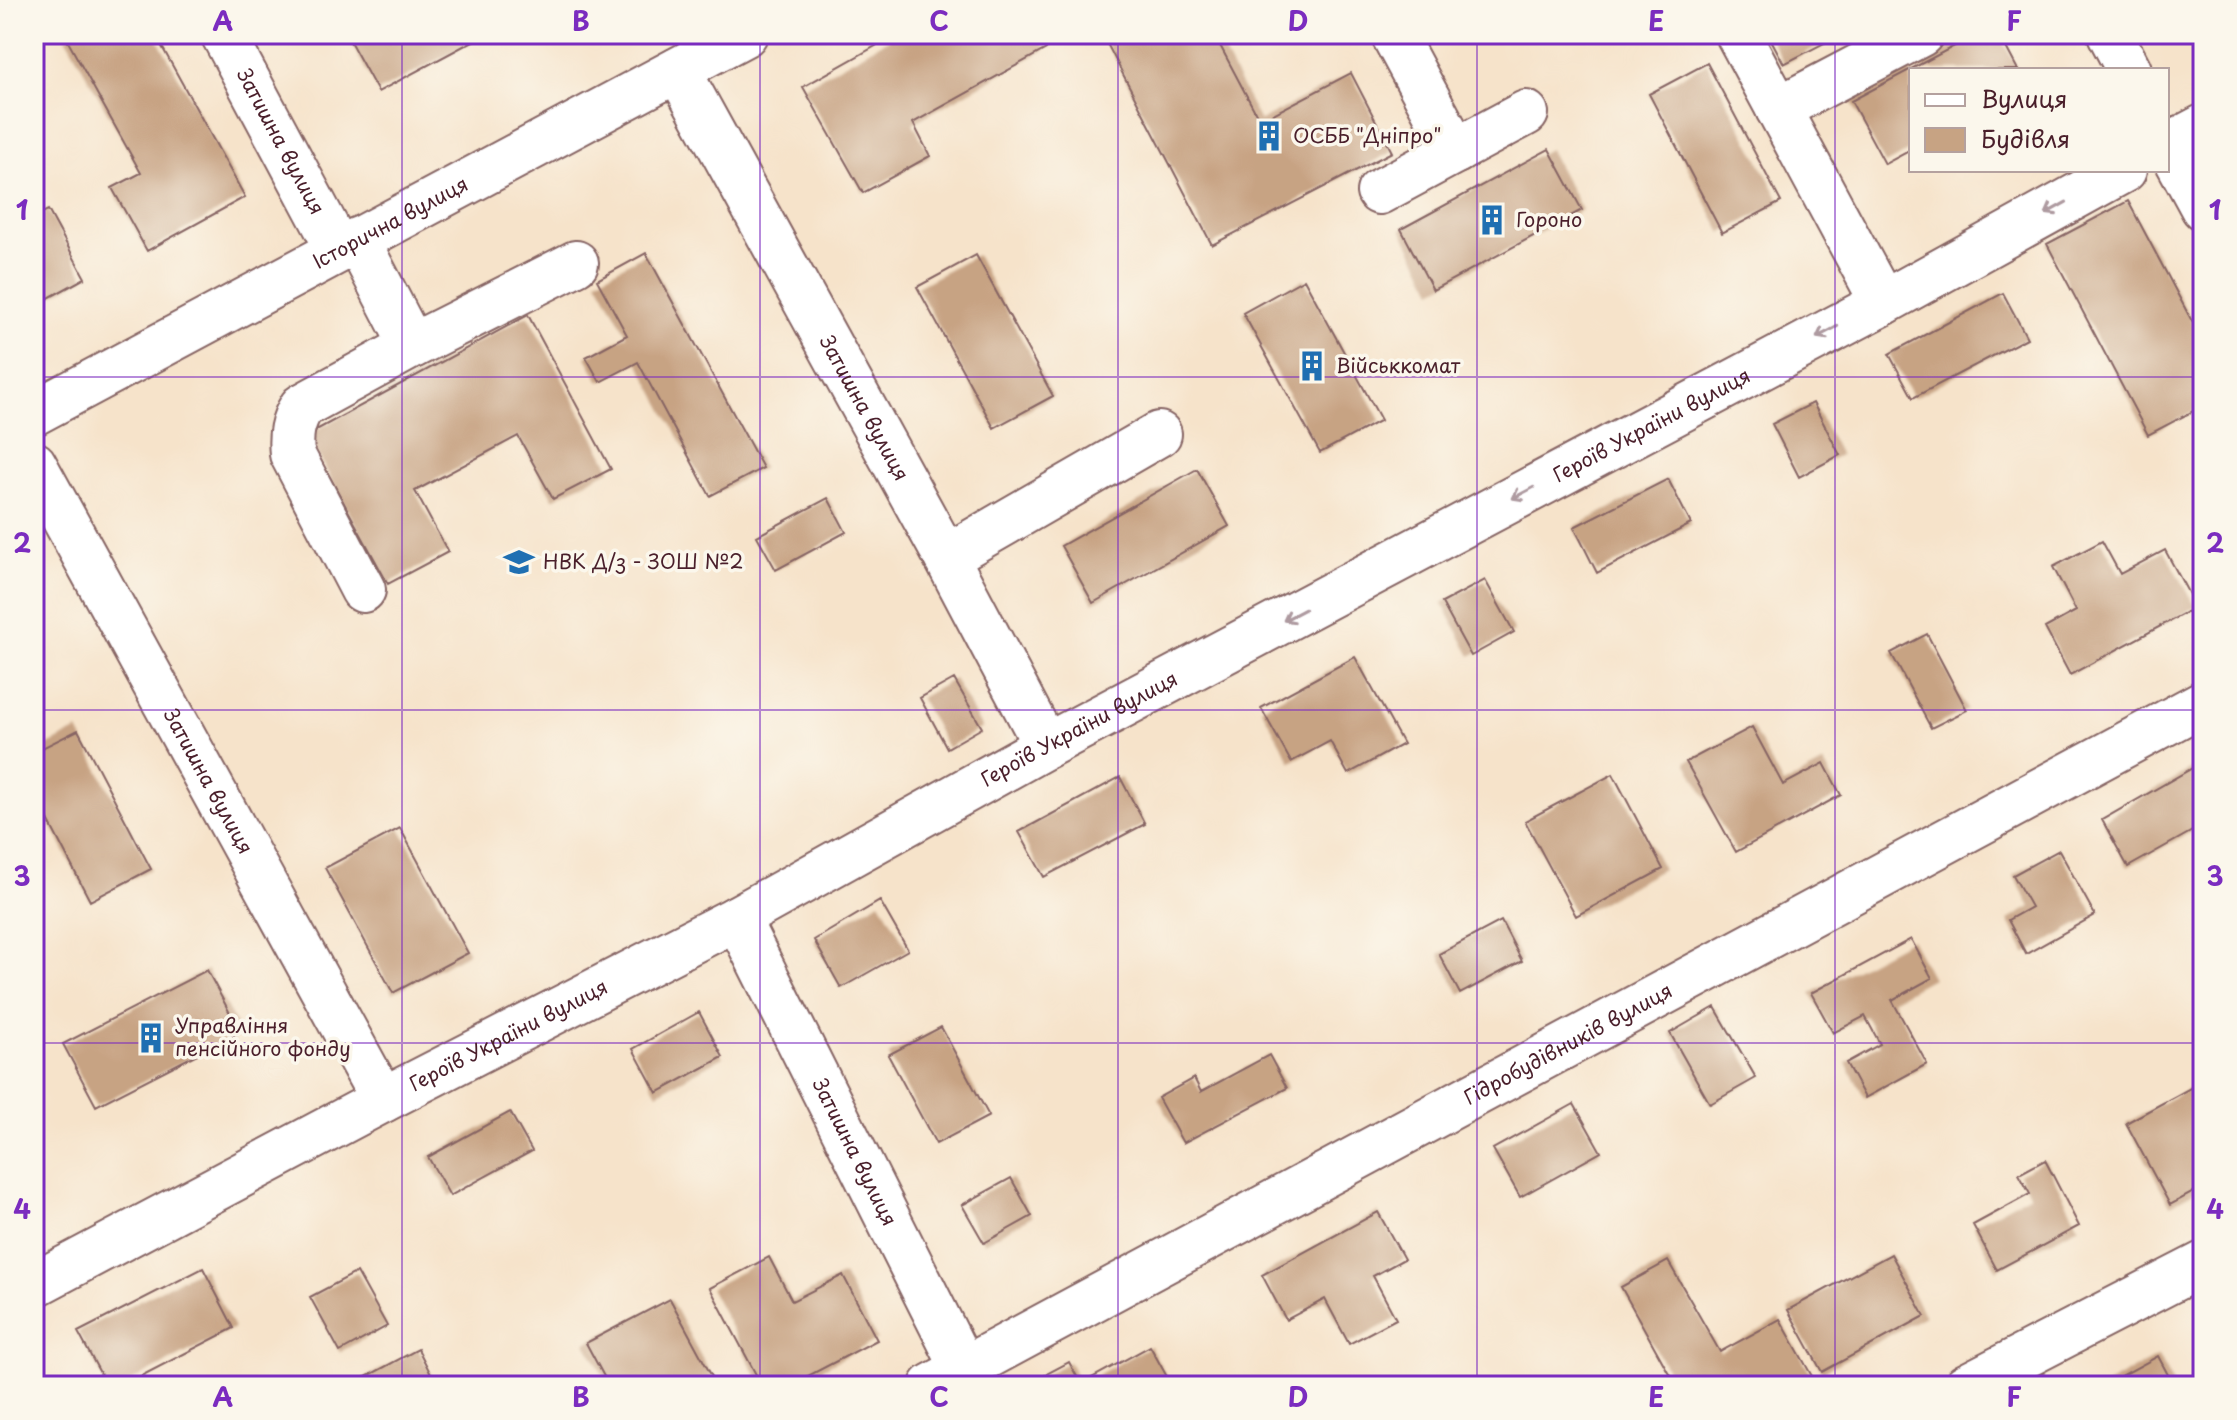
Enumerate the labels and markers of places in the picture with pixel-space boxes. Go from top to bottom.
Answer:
building icon: ОСББ "Днiпро" [1252,119,1286,153]
place label: ОСББ "Днiпро" [1293,120,1441,150]
building icon: Гороно [1475,203,1509,237]
place label: Гороно [1516,204,1582,234]
building icon: Військкомат [1295,349,1329,383]
place label: Військкомат [1336,350,1461,380]
school or university icon: НВК Д/з - ЗОШ №2 [502,545,536,579]
place label: НВК Д/з - ЗОШ №2 [543,546,743,576]
place label: Управління пенсійного фонду [175,1010,351,1063]
building icon: Управління пенсійного фонду [134,1021,168,1055]

